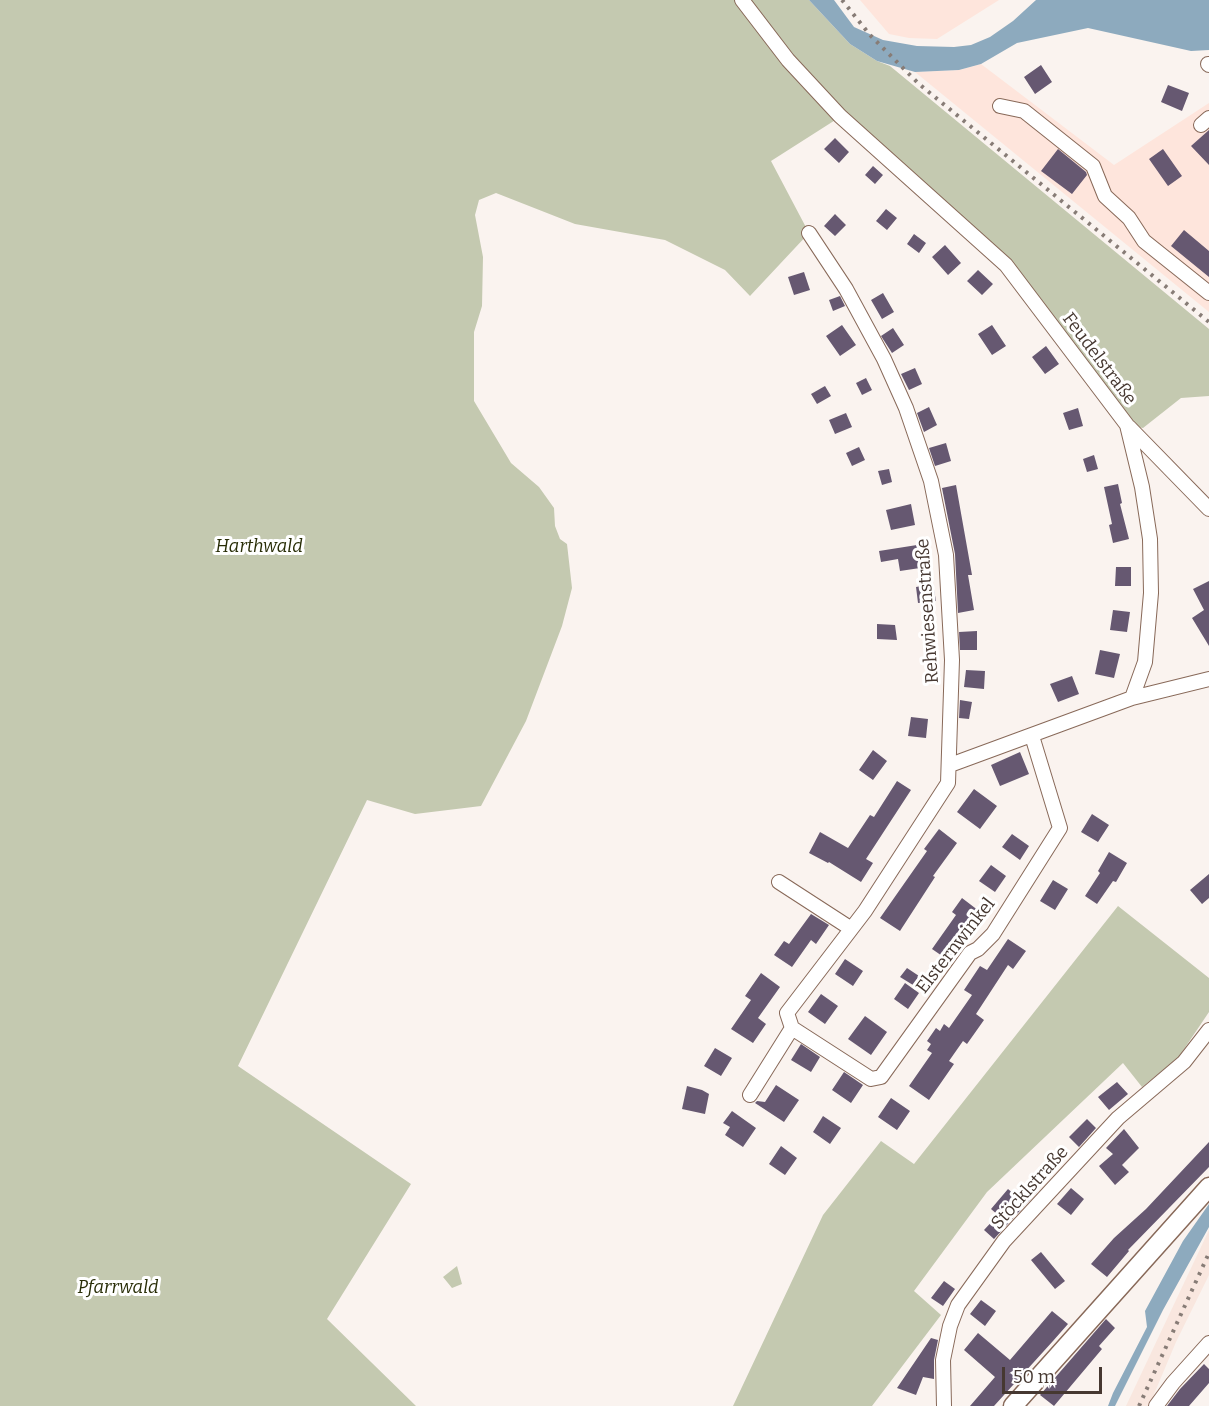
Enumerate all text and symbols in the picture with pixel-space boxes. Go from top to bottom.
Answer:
street label: Feudelstraße [1057,309,1141,409]
park label: Harthwald [215,536,303,558]
street label: Rehwiesenstraße [912,538,944,684]
street label: Elsternwinkel [912,894,1000,998]
street label: Stöcklstraße [987,1142,1073,1234]
park label: Pfarrwald [77,1277,159,1299]
scale bar [1005,1355,1106,1393]
text: 50 m [1013,1366,1055,1388]

